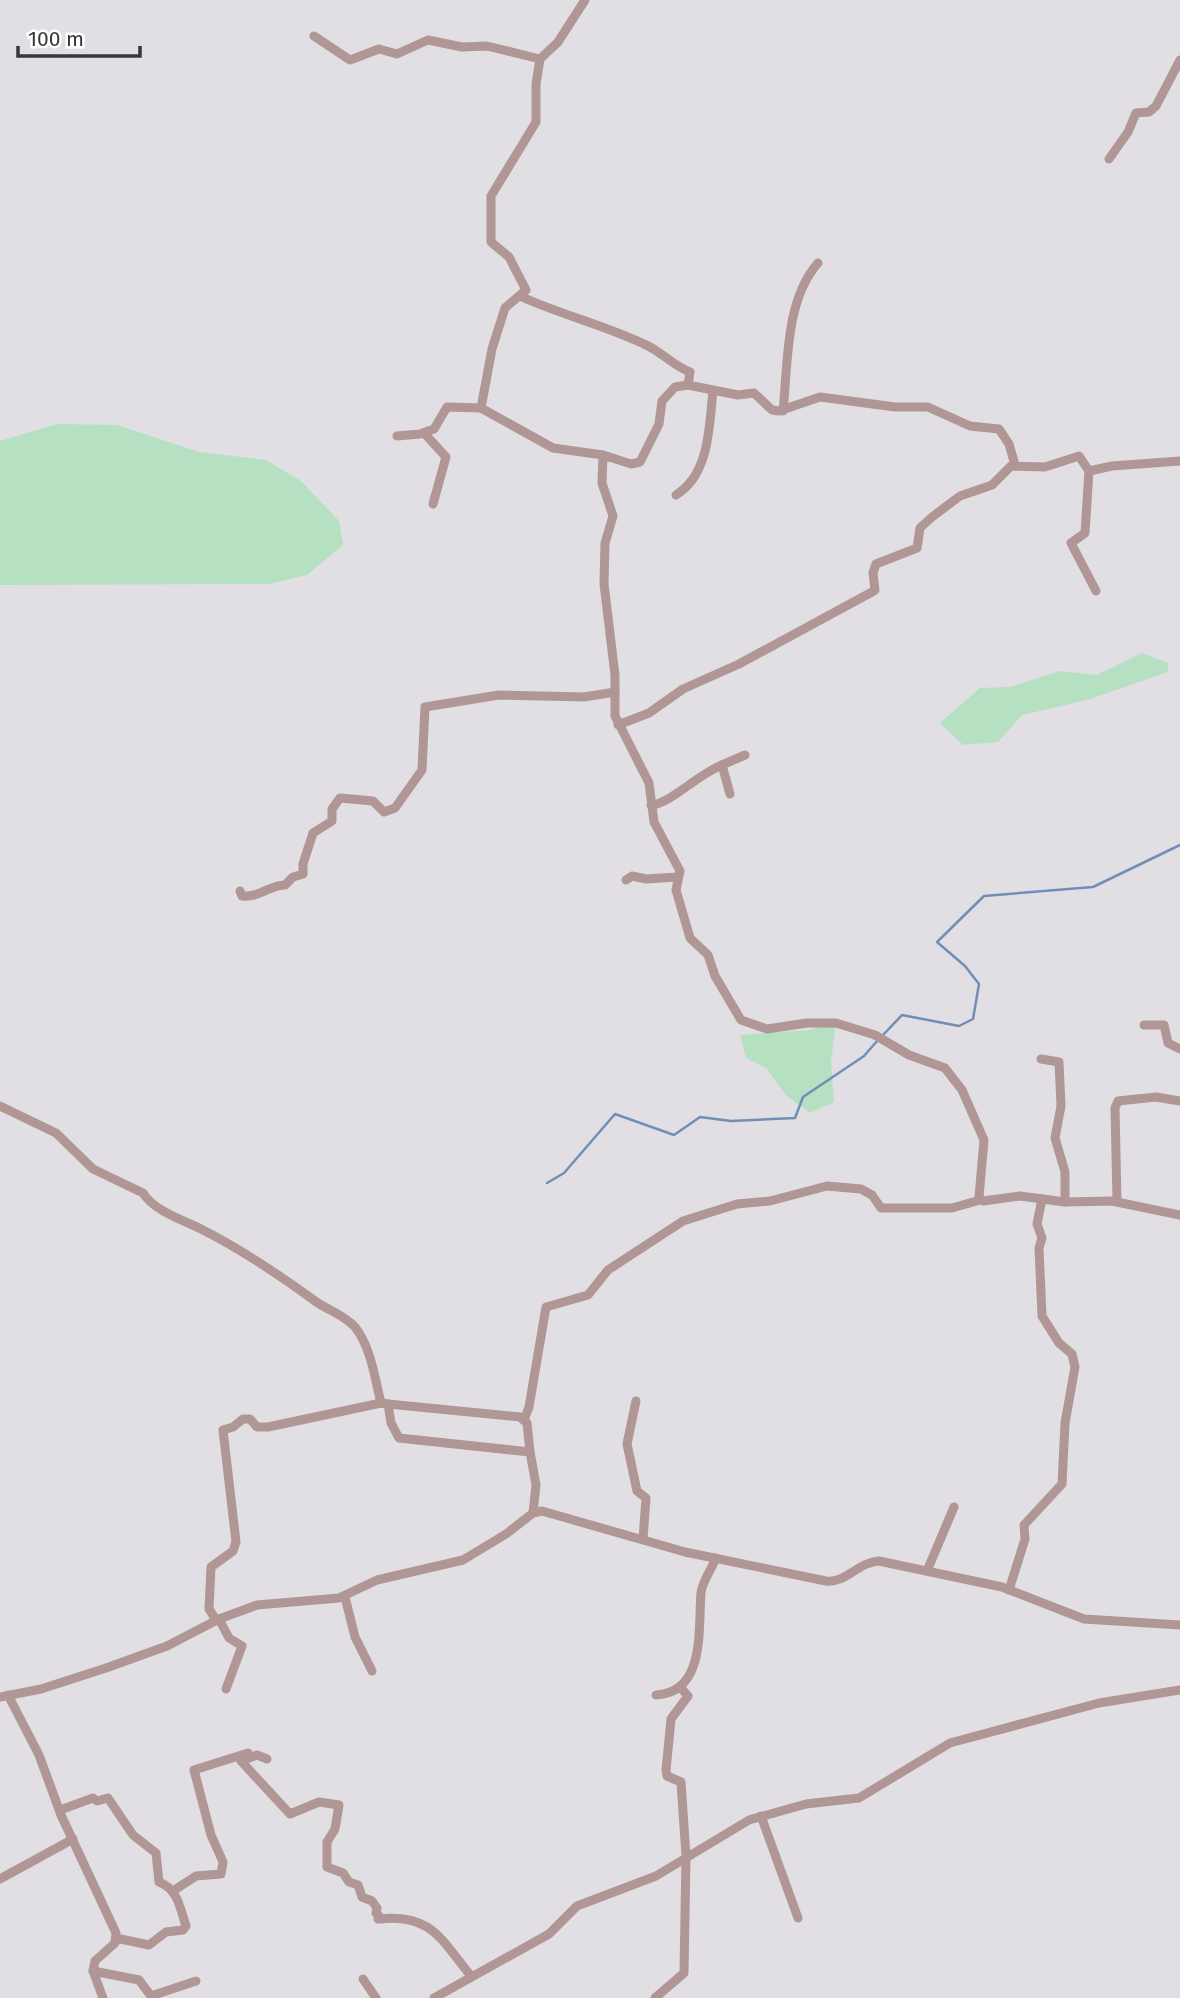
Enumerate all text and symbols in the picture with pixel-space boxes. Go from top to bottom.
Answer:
scale bar [18,14,140,58]
text: 100 m [28,26,84,52]

